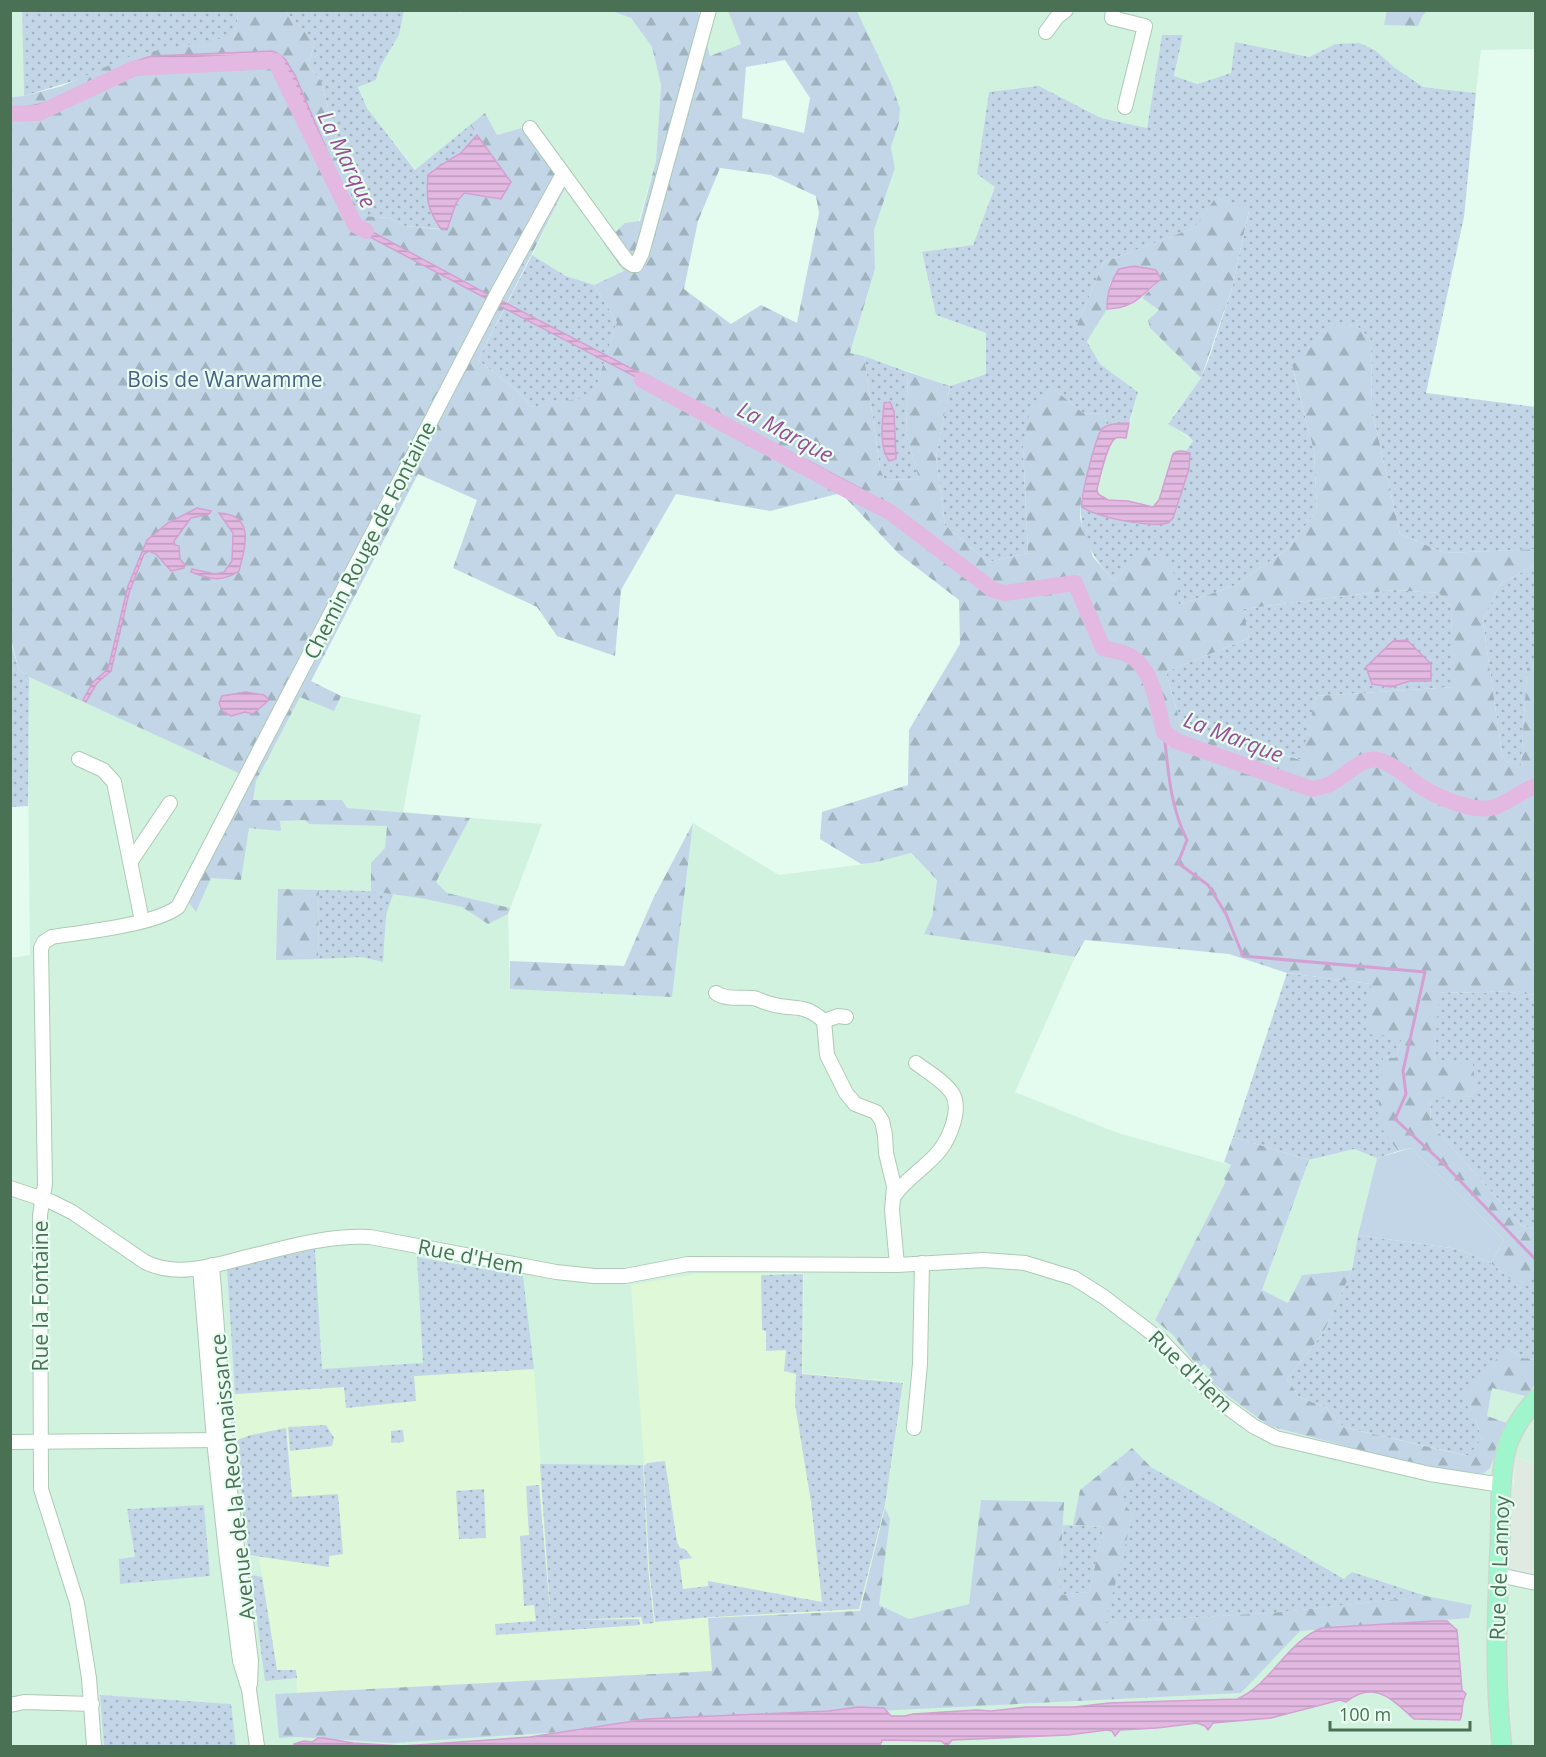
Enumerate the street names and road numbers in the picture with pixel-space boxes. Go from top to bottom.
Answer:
street label: Chemin Rouge de Fontaine [297,416,441,664]
street label: Rue la Fontaine [26,1221,54,1372]
street label: Rue d'Hem [416,1232,526,1280]
street label: Rue d'Hem [1143,1324,1239,1418]
street label: Avenue de la Reconnaissance [203,1332,261,1622]
street label: Rue de Lannoy [1482,1495,1516,1641]

